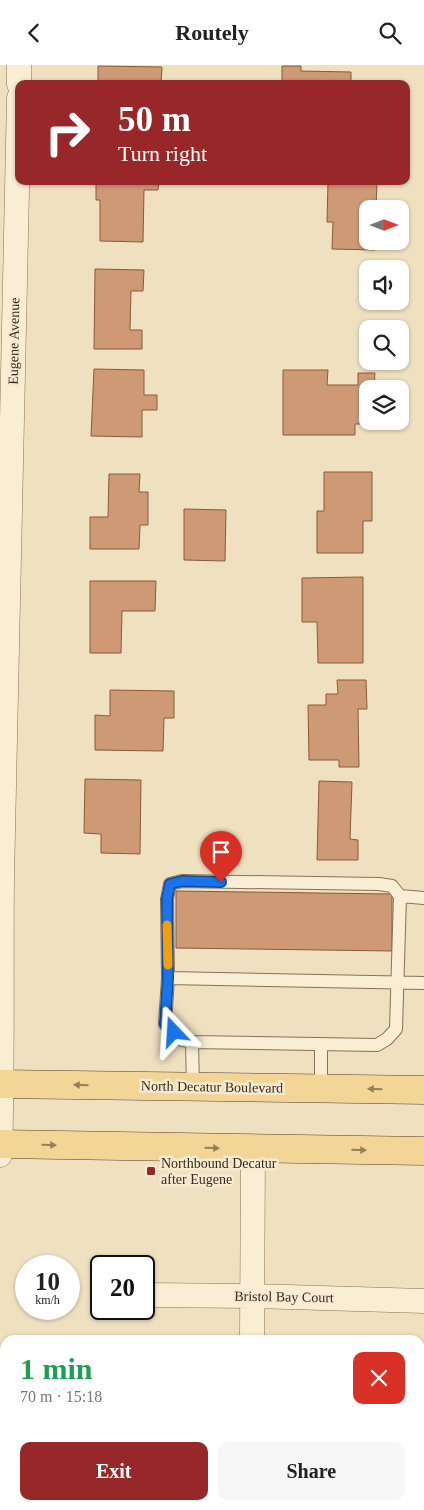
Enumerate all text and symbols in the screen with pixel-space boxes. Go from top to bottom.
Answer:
icon: back [20,19,48,47]
icon: search [376,19,404,47]
text: Routely [175,20,249,45]
icon: right [35,100,100,165]
text: 50 m [118,100,191,139]
text: Turn right [118,141,207,166]
north arrow [359,200,409,250]
map controls [359,200,409,430]
button: sound [359,260,409,310]
street label: Eugene Avenue [6,297,22,385]
button: search [359,320,409,370]
button: layers [359,380,409,430]
pin [200,831,242,882]
icon: arrive [207,838,235,866]
position arrow [147,1005,199,1057]
street label: North Decatur Boulevard [141,1078,283,1096]
one-way arrow [72,1081,88,1089]
one-way arrow [367,1085,383,1093]
one-way arrow [41,1141,57,1149]
one-way arrow [204,1144,220,1152]
one-way arrow [351,1147,367,1155]
place label: Northbound Decatur after Eugene [161,1156,277,1187]
marker: Northbound Decatur after Eugene [145,1165,157,1177]
speed limit sign: 20 [90,1255,155,1320]
text: 10 [35,1268,60,1295]
street label: Bristol Bay Court [234,1289,334,1305]
text: km/h [35,1293,60,1307]
text: 1 min [20,1352,93,1385]
button: close [353,1352,405,1404]
text: 70 m · 15:18 [20,1388,102,1405]
button: Exit [20,1442,208,1500]
button: Share [218,1442,405,1500]

